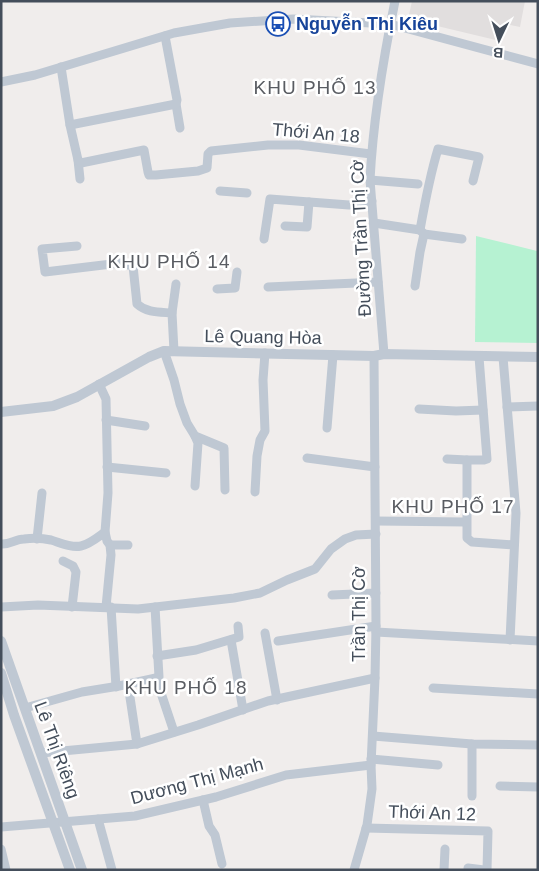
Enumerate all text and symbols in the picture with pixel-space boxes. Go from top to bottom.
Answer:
bus stop icon: Nguyễn Thị Kiêu [265,11,291,37]
place label: Nguyễn Thị Kiêu [296,13,438,34]
north arrow [474,15,524,65]
text: B [492,45,504,61]
district label: KHU PHỐ 13 [254,77,376,98]
street label: Thới An 18 [271,119,361,147]
street label: Đường Trần Thị Cờ [347,159,375,317]
district label: KHU PHỐ 14 [108,251,230,272]
street label: Lê Quang Hòa [204,326,323,348]
district label: KHU PHỐ 17 [392,496,514,517]
street label: Trần Thị Cờ [349,566,369,662]
district label: KHU PHỐ 18 [125,677,247,698]
street label: Lê Thị Riêng [30,699,84,801]
street label: Dương Thị Mạnh [128,754,266,808]
street label: Thới An 12 [388,801,476,825]

